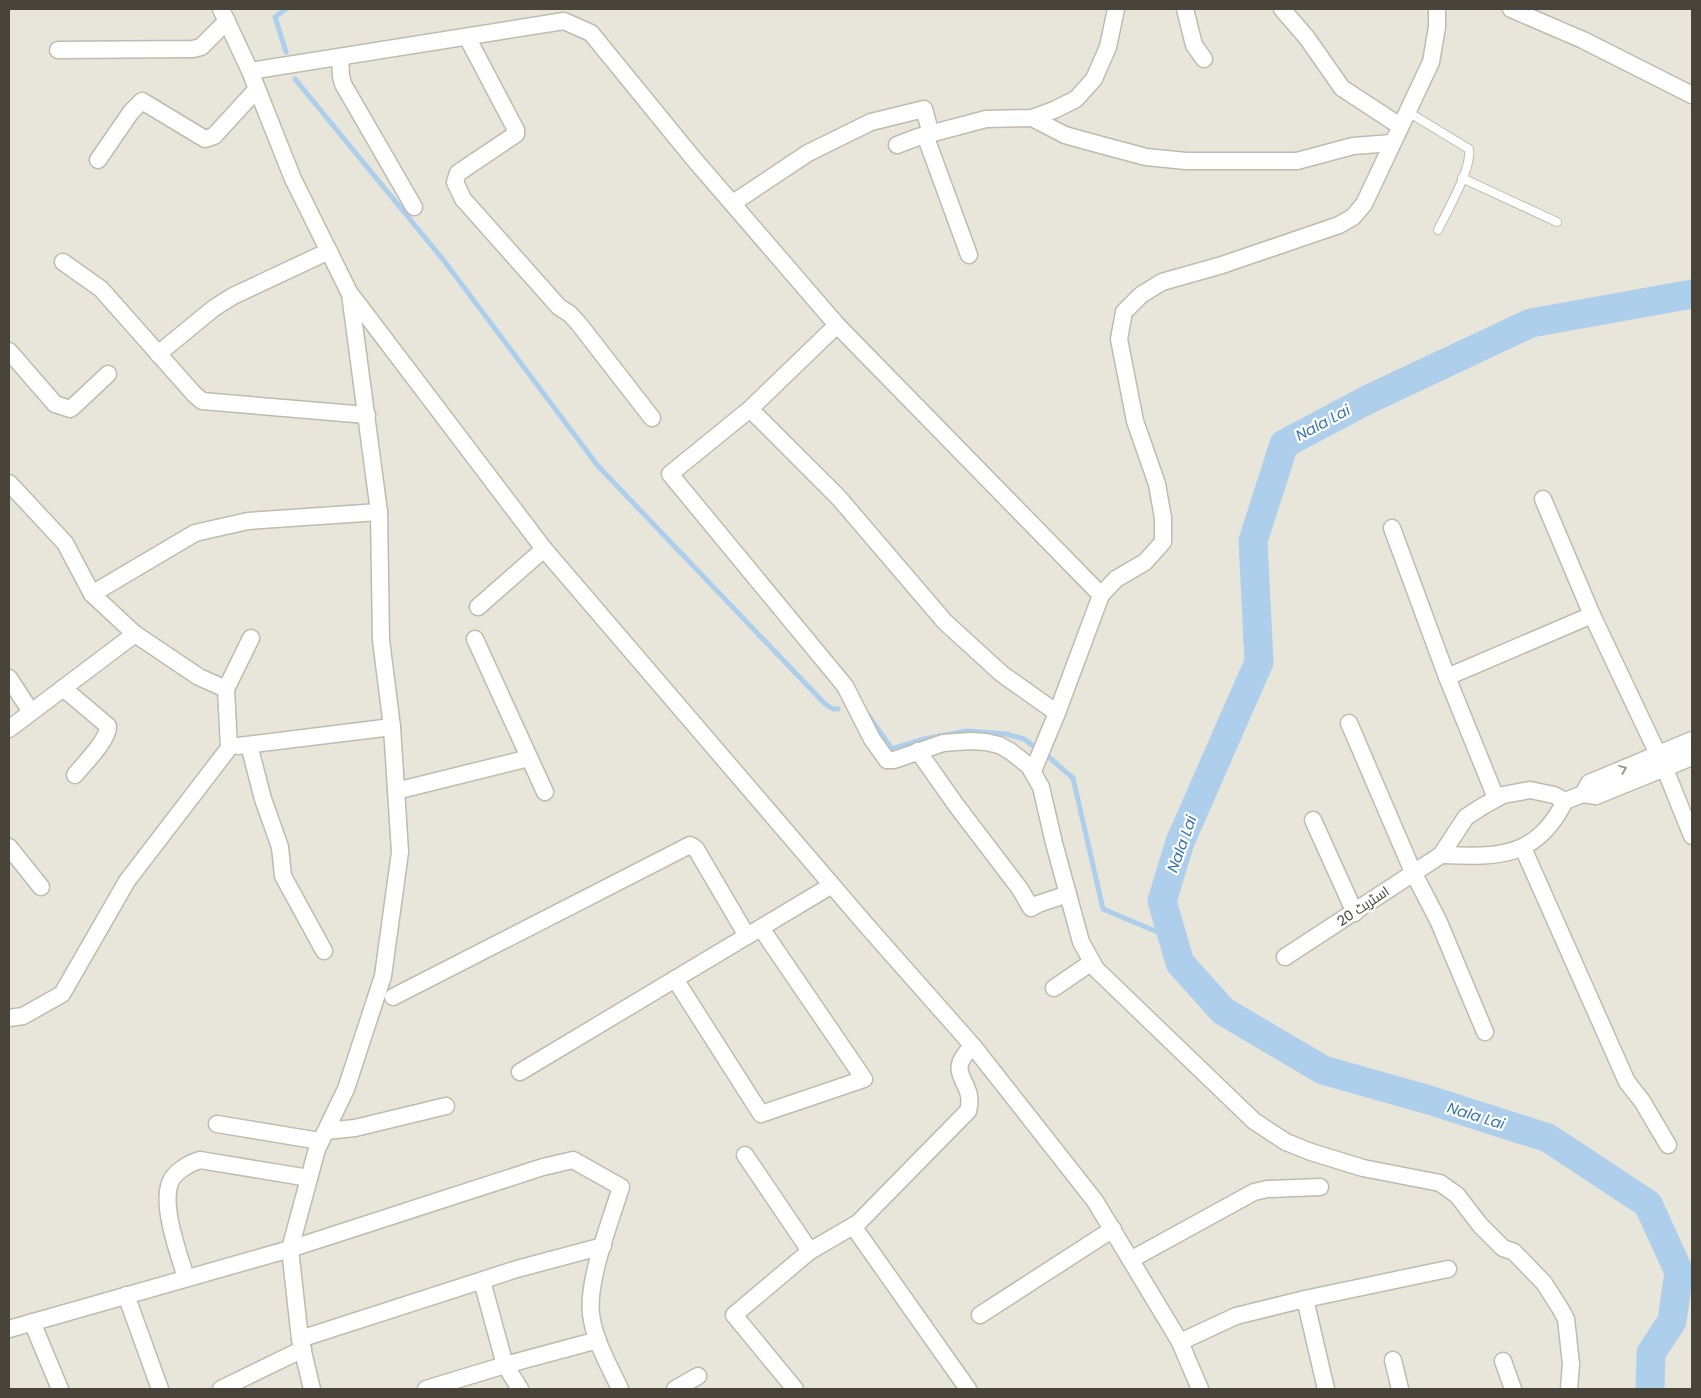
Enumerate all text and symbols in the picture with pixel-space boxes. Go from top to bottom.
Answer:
water label: Nala Lai [1292,399,1354,446]
one-way arrow [1618,765,1627,775]
water label: Nala Lai [1162,812,1202,875]
street label: اسٹریٹ 20 [1333,881,1393,931]
water label: Nala Lai [1445,1097,1508,1134]

